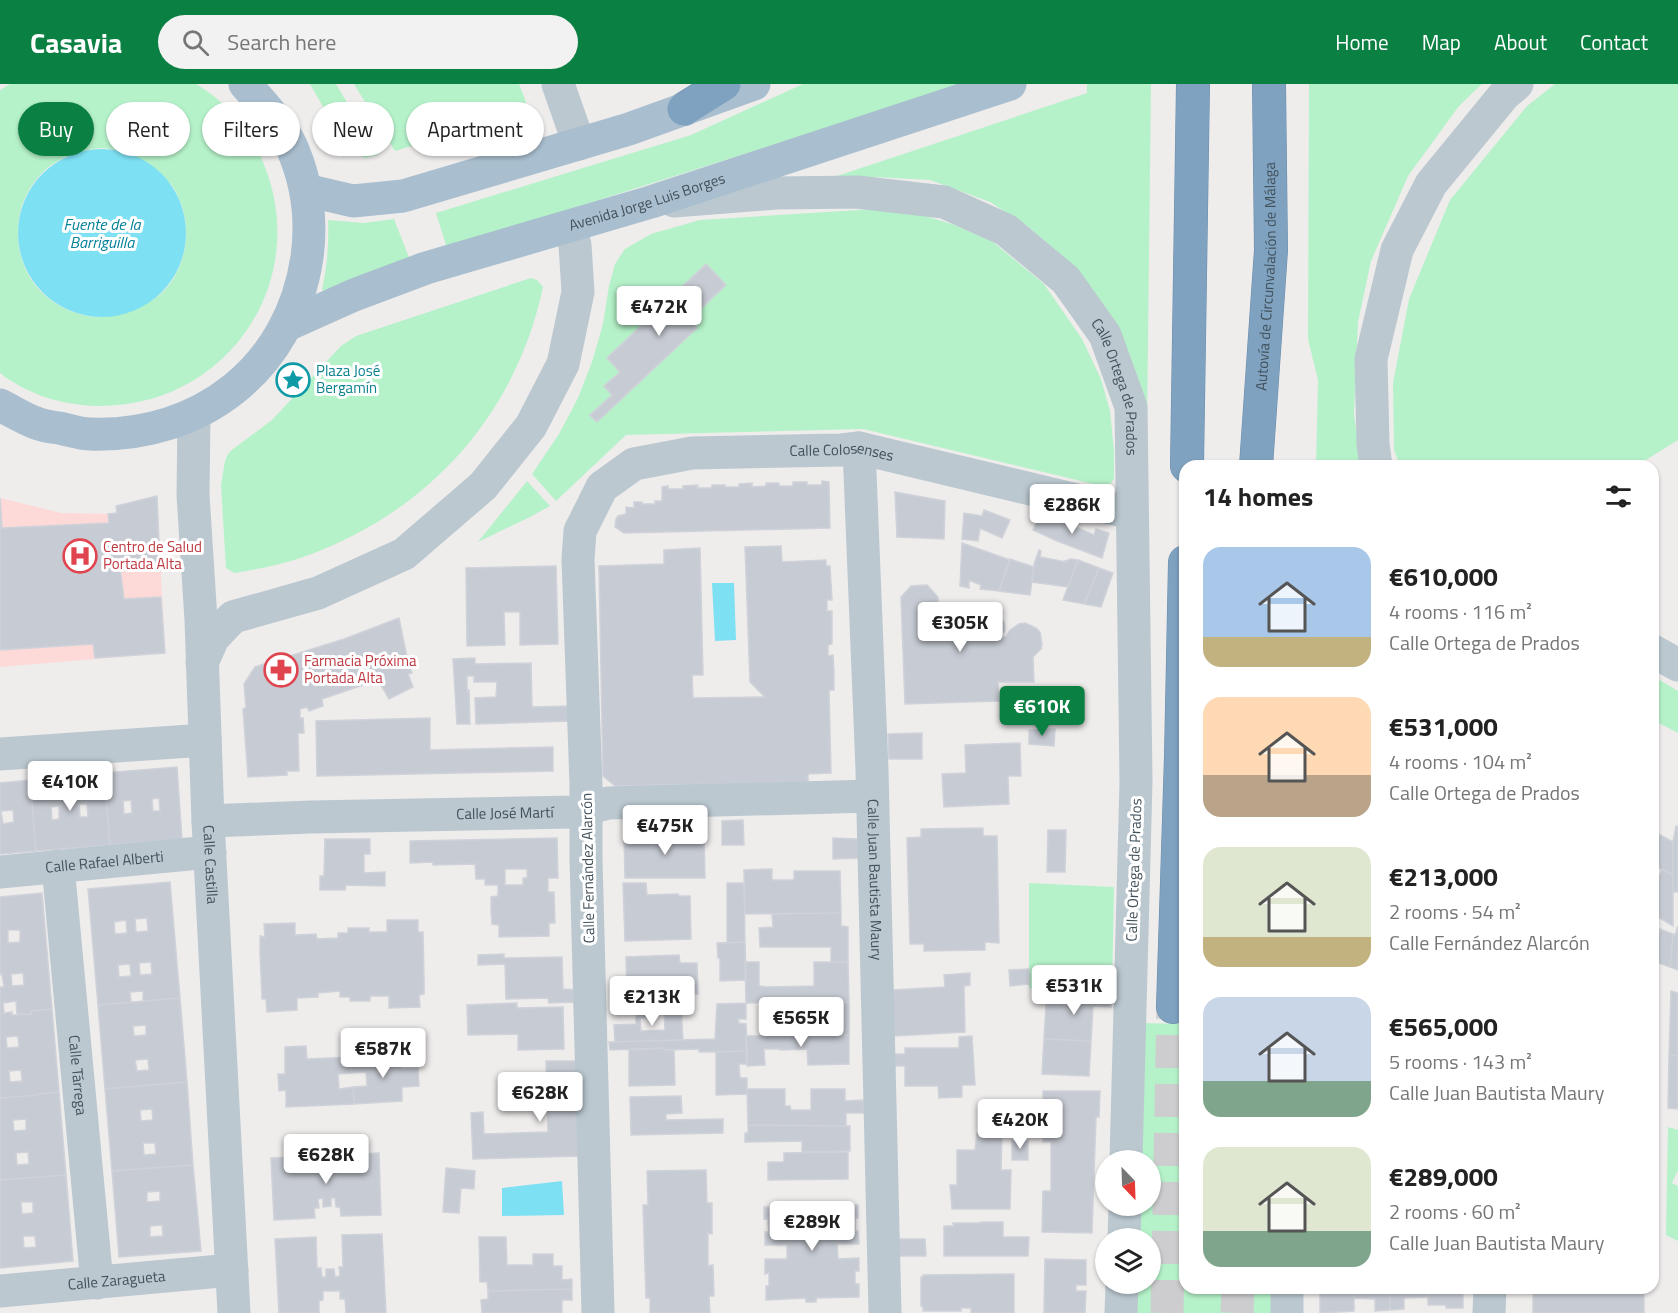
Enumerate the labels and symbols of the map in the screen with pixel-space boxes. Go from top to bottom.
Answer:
street label: Autovía de Circunvalación de Málaga [1249,161,1282,391]
street label: Avenida Jorge Luis Borges [566,166,728,237]
water label: Fuente de la Barriguilla [63,212,142,254]
pin: €472K [617,286,701,337]
street label: Calle Ortega de Prados [1086,313,1144,456]
place label: Plaza José Bergamín [316,359,380,399]
place icon: Plaza José Bergamín [275,362,311,398]
street label: Calle Colosenses [789,436,896,467]
pin: €286K [1030,484,1114,535]
place label: Centro de Salud Portada Alta [103,535,202,575]
hospital icon: Centro de Salud Portada Alta [62,538,98,574]
pin: €305K [918,602,1002,653]
place label: Farmacia Próxima Portada Alta [304,649,417,689]
pharmacy icon: Farmacia Próxima Portada Alta [263,652,299,688]
pin: €610K [1000,686,1084,737]
pin: €410K [28,761,112,812]
street label: Calle Fernández Alarcón [575,793,600,943]
street label: Calle Ortega de Prados [1120,798,1147,942]
street label: Calle Juan Bautista Maury [862,799,889,961]
street label: Calle José Martí [456,800,556,825]
pin: €475K [623,805,707,856]
street label: Calle Castilla [197,824,224,905]
street label: Calle Rafael Alberti [44,844,165,879]
pin: €531K [1032,965,1116,1016]
pin: €213K [610,976,694,1027]
pin: €565K [759,997,843,1048]
pin: €587K [341,1028,425,1079]
street label: Calle Tárrega [63,1034,93,1117]
pin: €628K [498,1072,582,1123]
pin: €420K [978,1099,1062,1150]
pin: €628K [284,1134,368,1185]
north arrow [1095,1150,1161,1216]
pin: €289K [770,1201,854,1252]
street label: Calle Zaragueta [67,1264,167,1296]

